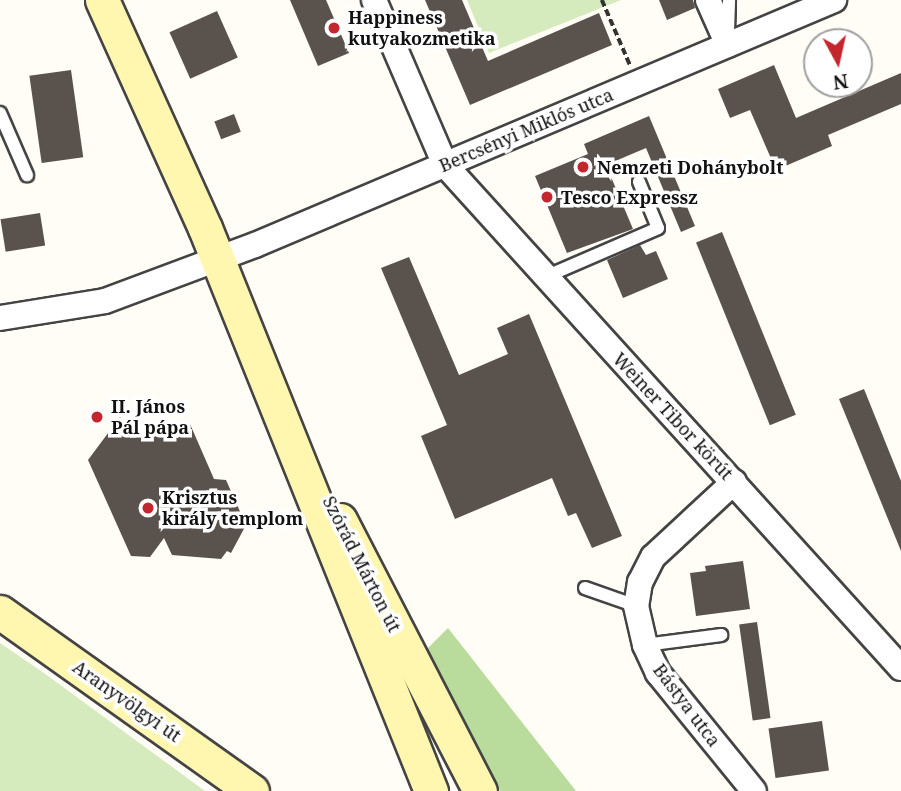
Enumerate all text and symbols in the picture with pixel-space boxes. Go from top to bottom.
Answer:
place label: Happiness kutyakozmetika [348,7,496,50]
marker: Happiness kutyakozmetika [326,20,342,36]
north arrow [803,28,873,98]
text: N [831,68,850,96]
street label: Bercsényi Miklós utca [436,84,616,176]
place label: Nemzeti Dohánybolt [597,156,783,178]
marker: Nemzeti Dohánybolt [575,159,591,175]
place label: Tesco Expressz [561,186,698,208]
marker: Tesco Expressz [539,189,555,205]
street label: Weiner Tibor körút [609,348,737,484]
place label: II. János Pál pápa [111,396,189,438]
marker: II. János Pál pápa [89,409,105,425]
place label: Krisztus király templom [162,487,303,530]
street label: Szórád Márton út [318,492,406,636]
marker: Krisztus király templom [140,500,156,516]
street label: Aranyvölgyi út [69,656,185,746]
street label: Bástya utca [649,659,725,751]

